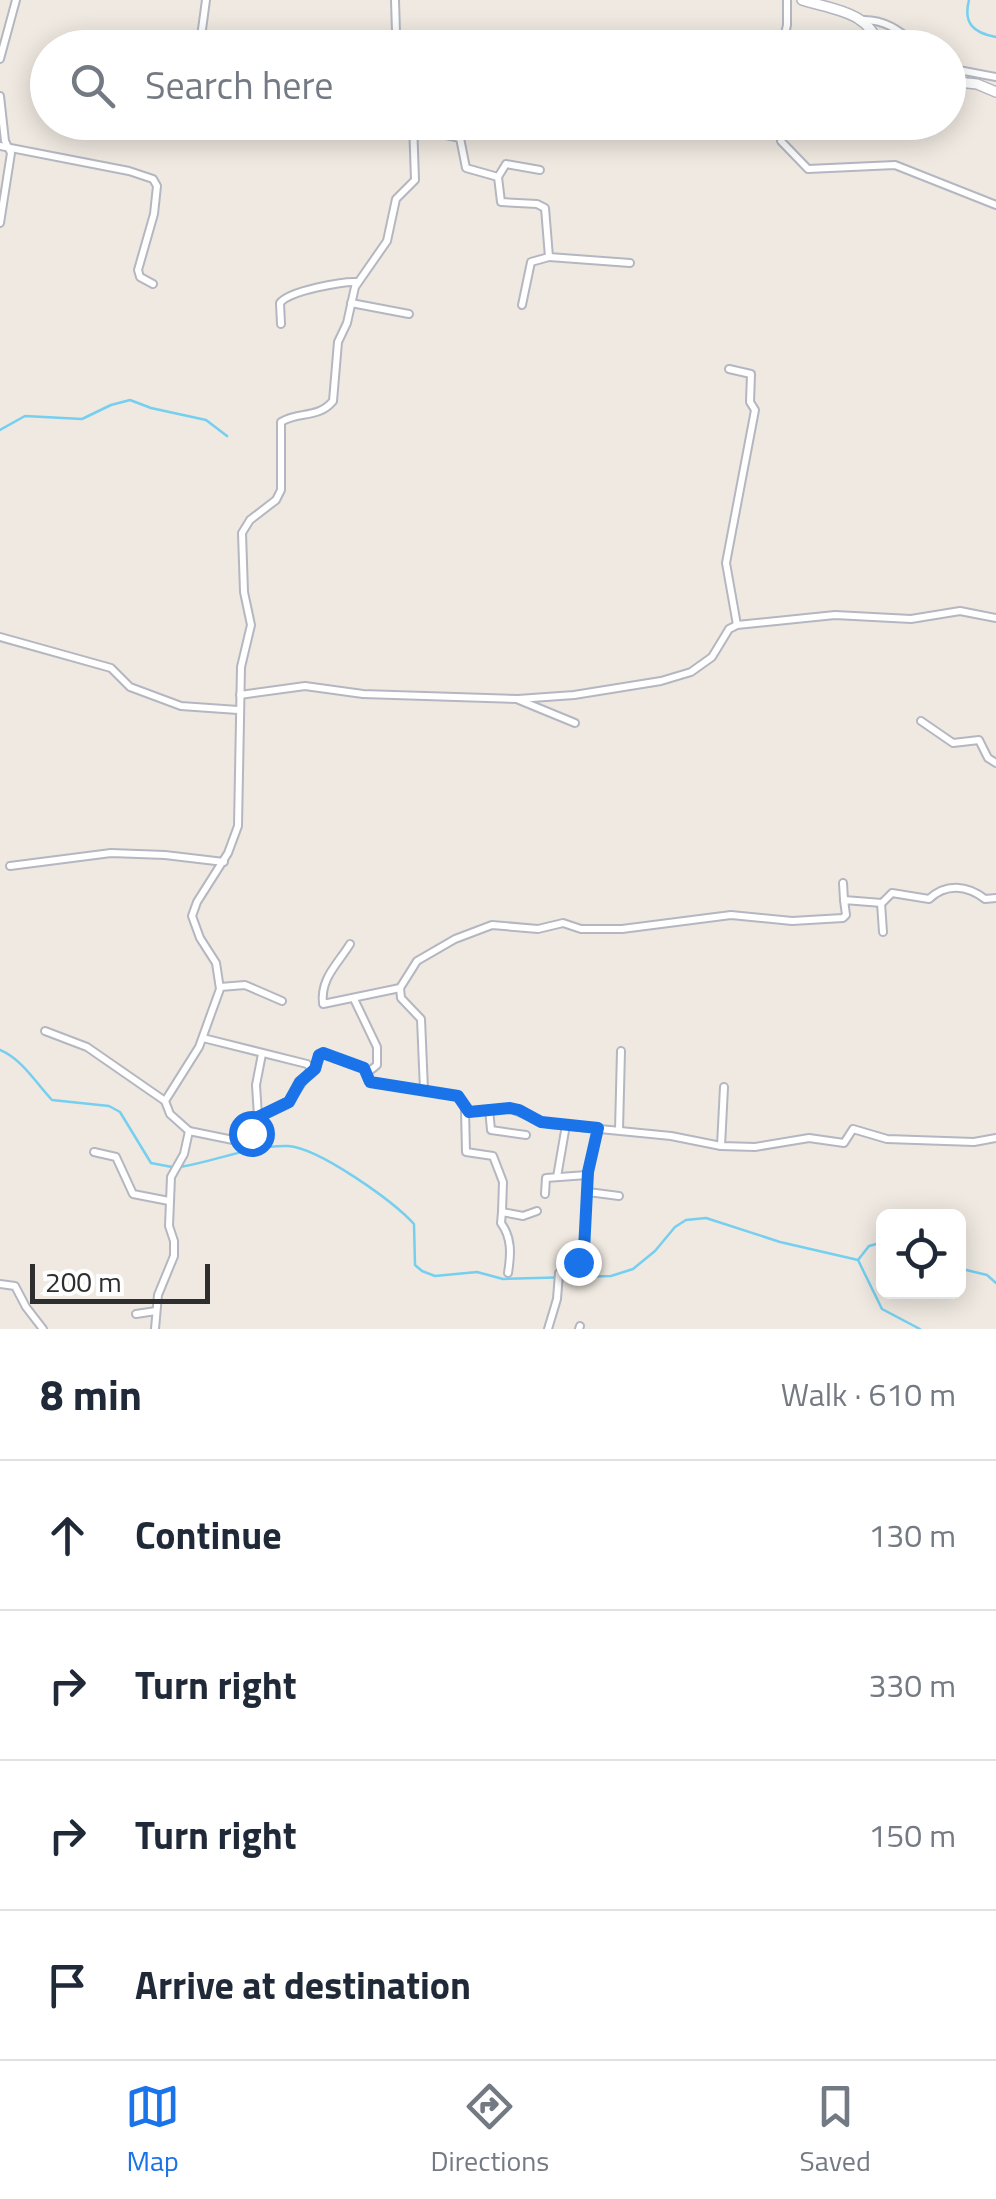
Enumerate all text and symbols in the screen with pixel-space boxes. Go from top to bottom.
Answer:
search box [30,30,966,140]
text: Search here [145,56,333,114]
icon: search [65,58,120,113]
route start [229,1111,275,1157]
map controls [876,1209,966,1299]
button: locate [876,1209,966,1299]
route end [556,1240,602,1286]
scale bar [30,1259,210,1304]
text: 200 m [45,1260,122,1303]
text: 8 min [40,1362,142,1426]
text: Walk · 610 m [781,1370,956,1418]
text: Continue [135,1506,282,1564]
icon: ahead [40,1508,95,1563]
text: 130 m [868,1511,956,1559]
text: Turn right [135,1656,297,1714]
icon: right [40,1658,95,1713]
text: 330 m [868,1661,956,1709]
text: Turn right [135,1806,297,1864]
icon: right [40,1808,95,1863]
text: 150 m [868,1811,956,1859]
text: Arrive at destination [135,1956,471,2014]
icon: arrive [40,1958,95,2013]
tab: Map [125,2079,180,2182]
tab: Directions [430,2079,549,2182]
tab: Saved [800,2079,871,2182]

